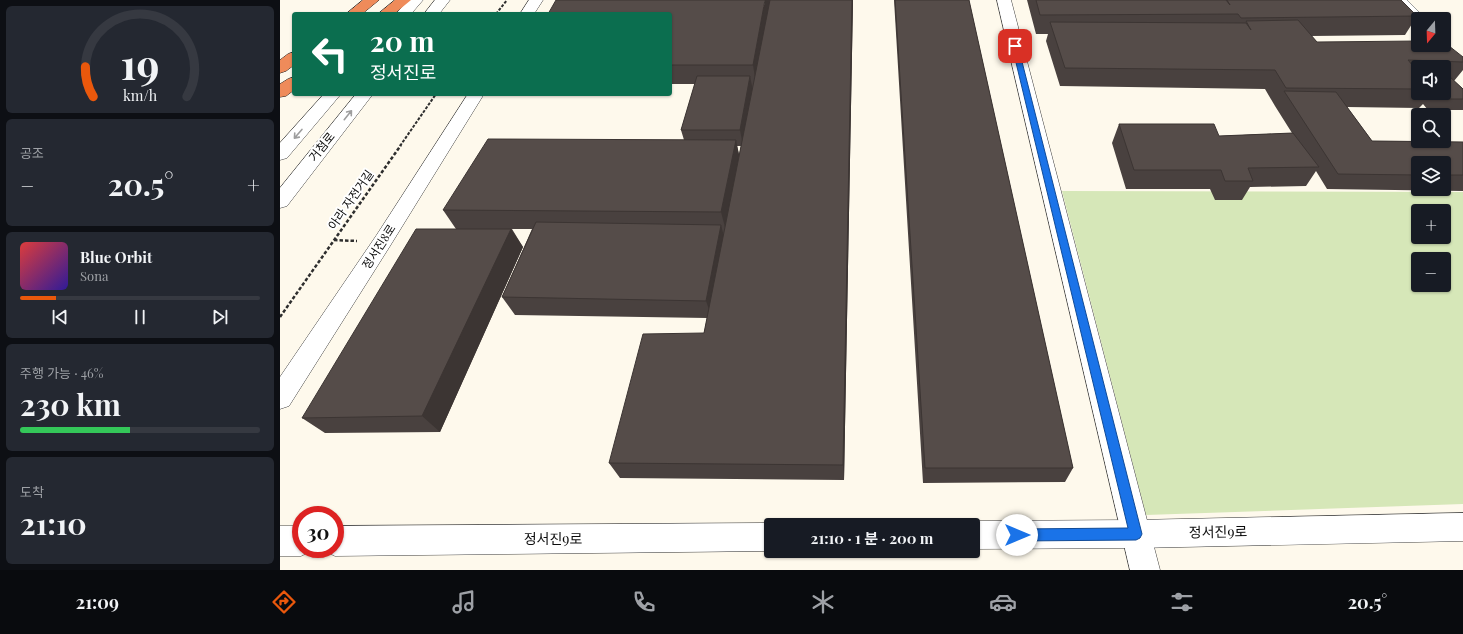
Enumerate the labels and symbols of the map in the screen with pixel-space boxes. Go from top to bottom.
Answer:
north arrow [1411,12,1451,52]
pin [998,29,1032,63]
one-way arrow [344,110,352,121]
street label: 거첨로 [305,128,338,164]
one-way arrow [293,129,302,139]
street label: 아라 자전거길 [324,166,377,232]
street label: 정서진8로 [358,221,399,272]
speed limit sign: 30 [292,506,344,558]
position arrow [996,514,1038,556]
street label: 정서진9로 [1189,521,1248,542]
street label: 정서진9로 [524,529,582,548]

